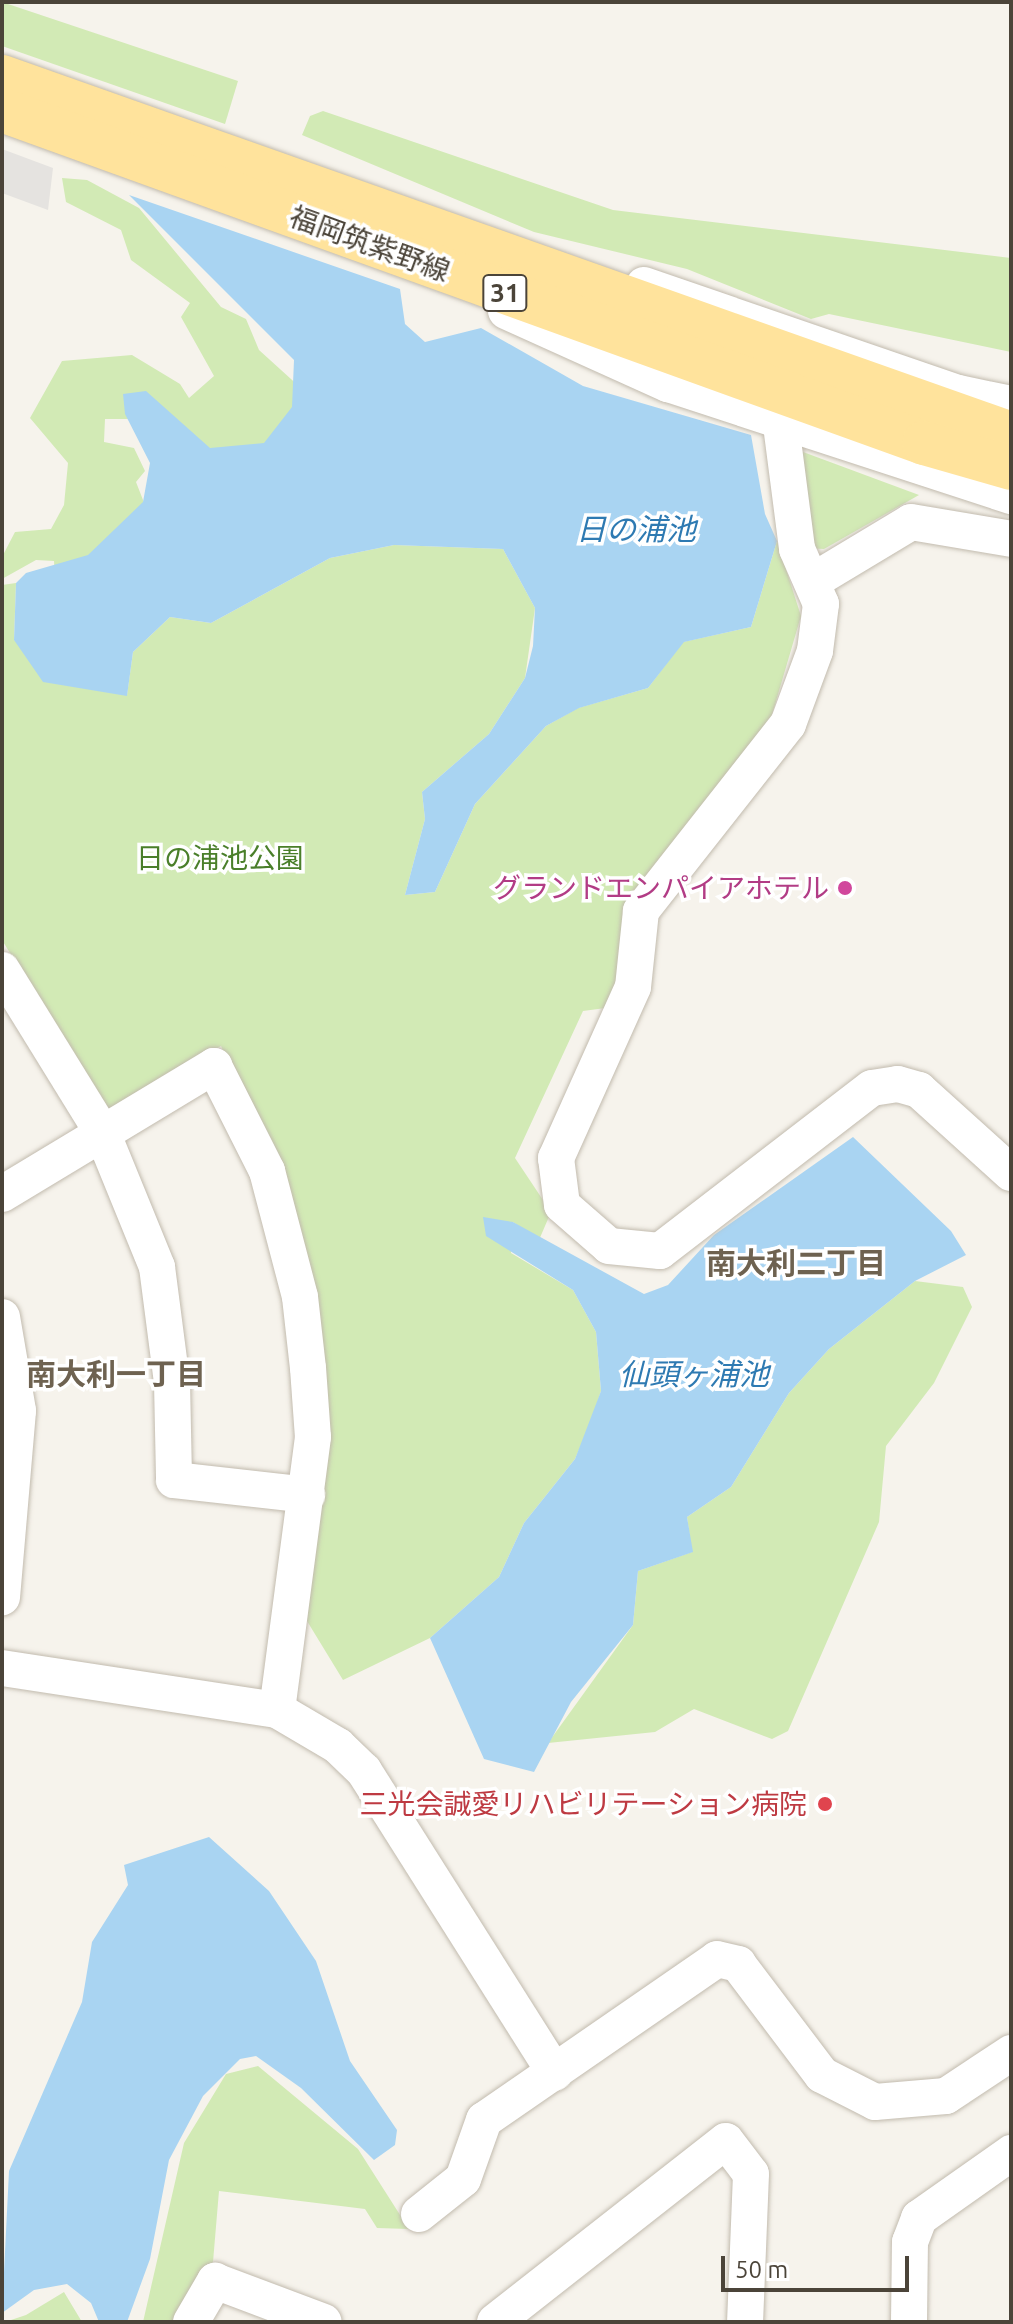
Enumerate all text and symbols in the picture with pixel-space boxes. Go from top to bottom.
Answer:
street label: 福岡筑紫野線 [285,199,455,289]
road number: 31 [481,271,529,315]
water label: 日の浦池 [576,511,696,547]
park label: 日の浦池公園 [136,841,304,875]
place label: グランドエンパイアホテル [493,871,829,905]
marker: グランドエンパイアホテル [836,879,854,897]
district label: 南大利二丁目 [706,1245,886,1281]
district label: 南大利一丁目 [26,1356,206,1392]
water label: 仙頭ヶ浦池 [619,1356,769,1392]
place label: 三光会誠愛リハビリテーション病院 [359,1787,807,1821]
marker: 三光会誠愛リハビリテーション病院 [814,1793,836,1815]
scale bar [725,2240,913,2290]
text: 50 m [735,2256,788,2283]

